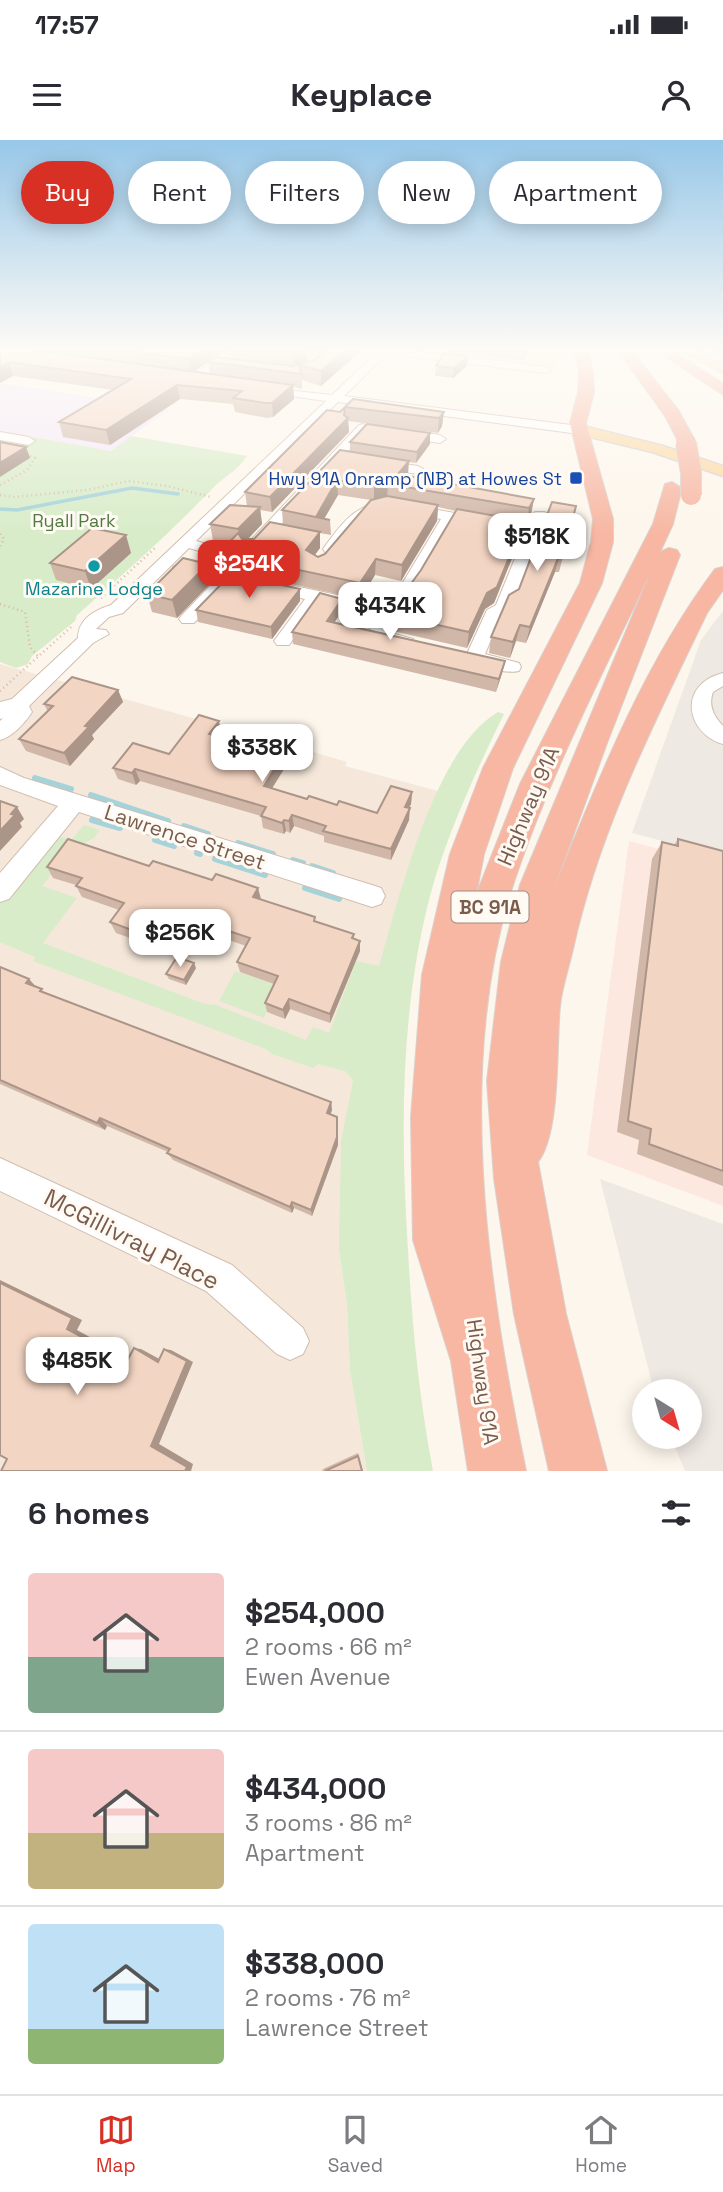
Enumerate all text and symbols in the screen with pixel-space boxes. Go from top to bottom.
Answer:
text: 17:57 [35,8,99,42]
text: Keyplace [290,75,433,115]
icon: menu [28,76,66,114]
icon: person [657,76,695,114]
chip: Buy [21,161,114,224]
chip: Rent [128,161,231,224]
chip: Filters [245,161,364,224]
chip: New [378,161,475,224]
chip: Apartment [489,161,662,224]
place label: Hwy 91A Onramp (NB) at Howes St [269,467,562,490]
marker: Hwy 91A Onramp (NB) at Howes St [568,470,584,486]
park label: Ryall Park [32,509,116,532]
pin: $518K [488,514,586,573]
text: $518K [504,521,570,551]
pin: $254K [200,540,298,600]
text: $254K [214,548,284,578]
marker: Mazarine Lodge [86,558,102,574]
place label: Mazarine Lodge [25,577,163,600]
pin: $434K [341,582,439,642]
text: $434K [354,590,426,620]
pin: $338K [213,724,311,784]
text: $338K [227,732,297,762]
street label: Highway 91A [491,742,565,870]
street label: Lawrence Street [101,798,269,876]
road number: BC 91A [452,892,528,922]
pin: $256K [131,910,229,969]
text: $256K [145,917,215,947]
street label: McGillivray Place [39,1181,225,1297]
street label: Highway 91A [461,1317,505,1447]
pin: $485K [28,1338,126,1397]
text: $485K [42,1345,112,1375]
north arrow [632,1379,702,1449]
map controls [632,1379,702,1449]
text: 6 homes [28,1494,150,1533]
icon: filters [657,1494,695,1532]
text: $254,000 [245,1593,385,1632]
icon: home [84,1601,168,1685]
text: 2 rooms · 66 m² [245,1632,412,1662]
text: Ewen Avenue [245,1662,391,1692]
text: $434,000 [245,1769,386,1808]
icon: home [84,1777,168,1861]
text: 3 rooms · 86 m² [245,1808,412,1838]
text: Apartment [245,1838,365,1868]
text: $338,000 [245,1944,384,1983]
icon: home [84,1952,168,2036]
text: 2 rooms · 76 m² [245,1983,410,2013]
text: Lawrence Street [245,2013,429,2043]
tab: Map [96,2111,136,2178]
tab: Saved [328,2111,383,2178]
tab: Home [575,2111,627,2178]

